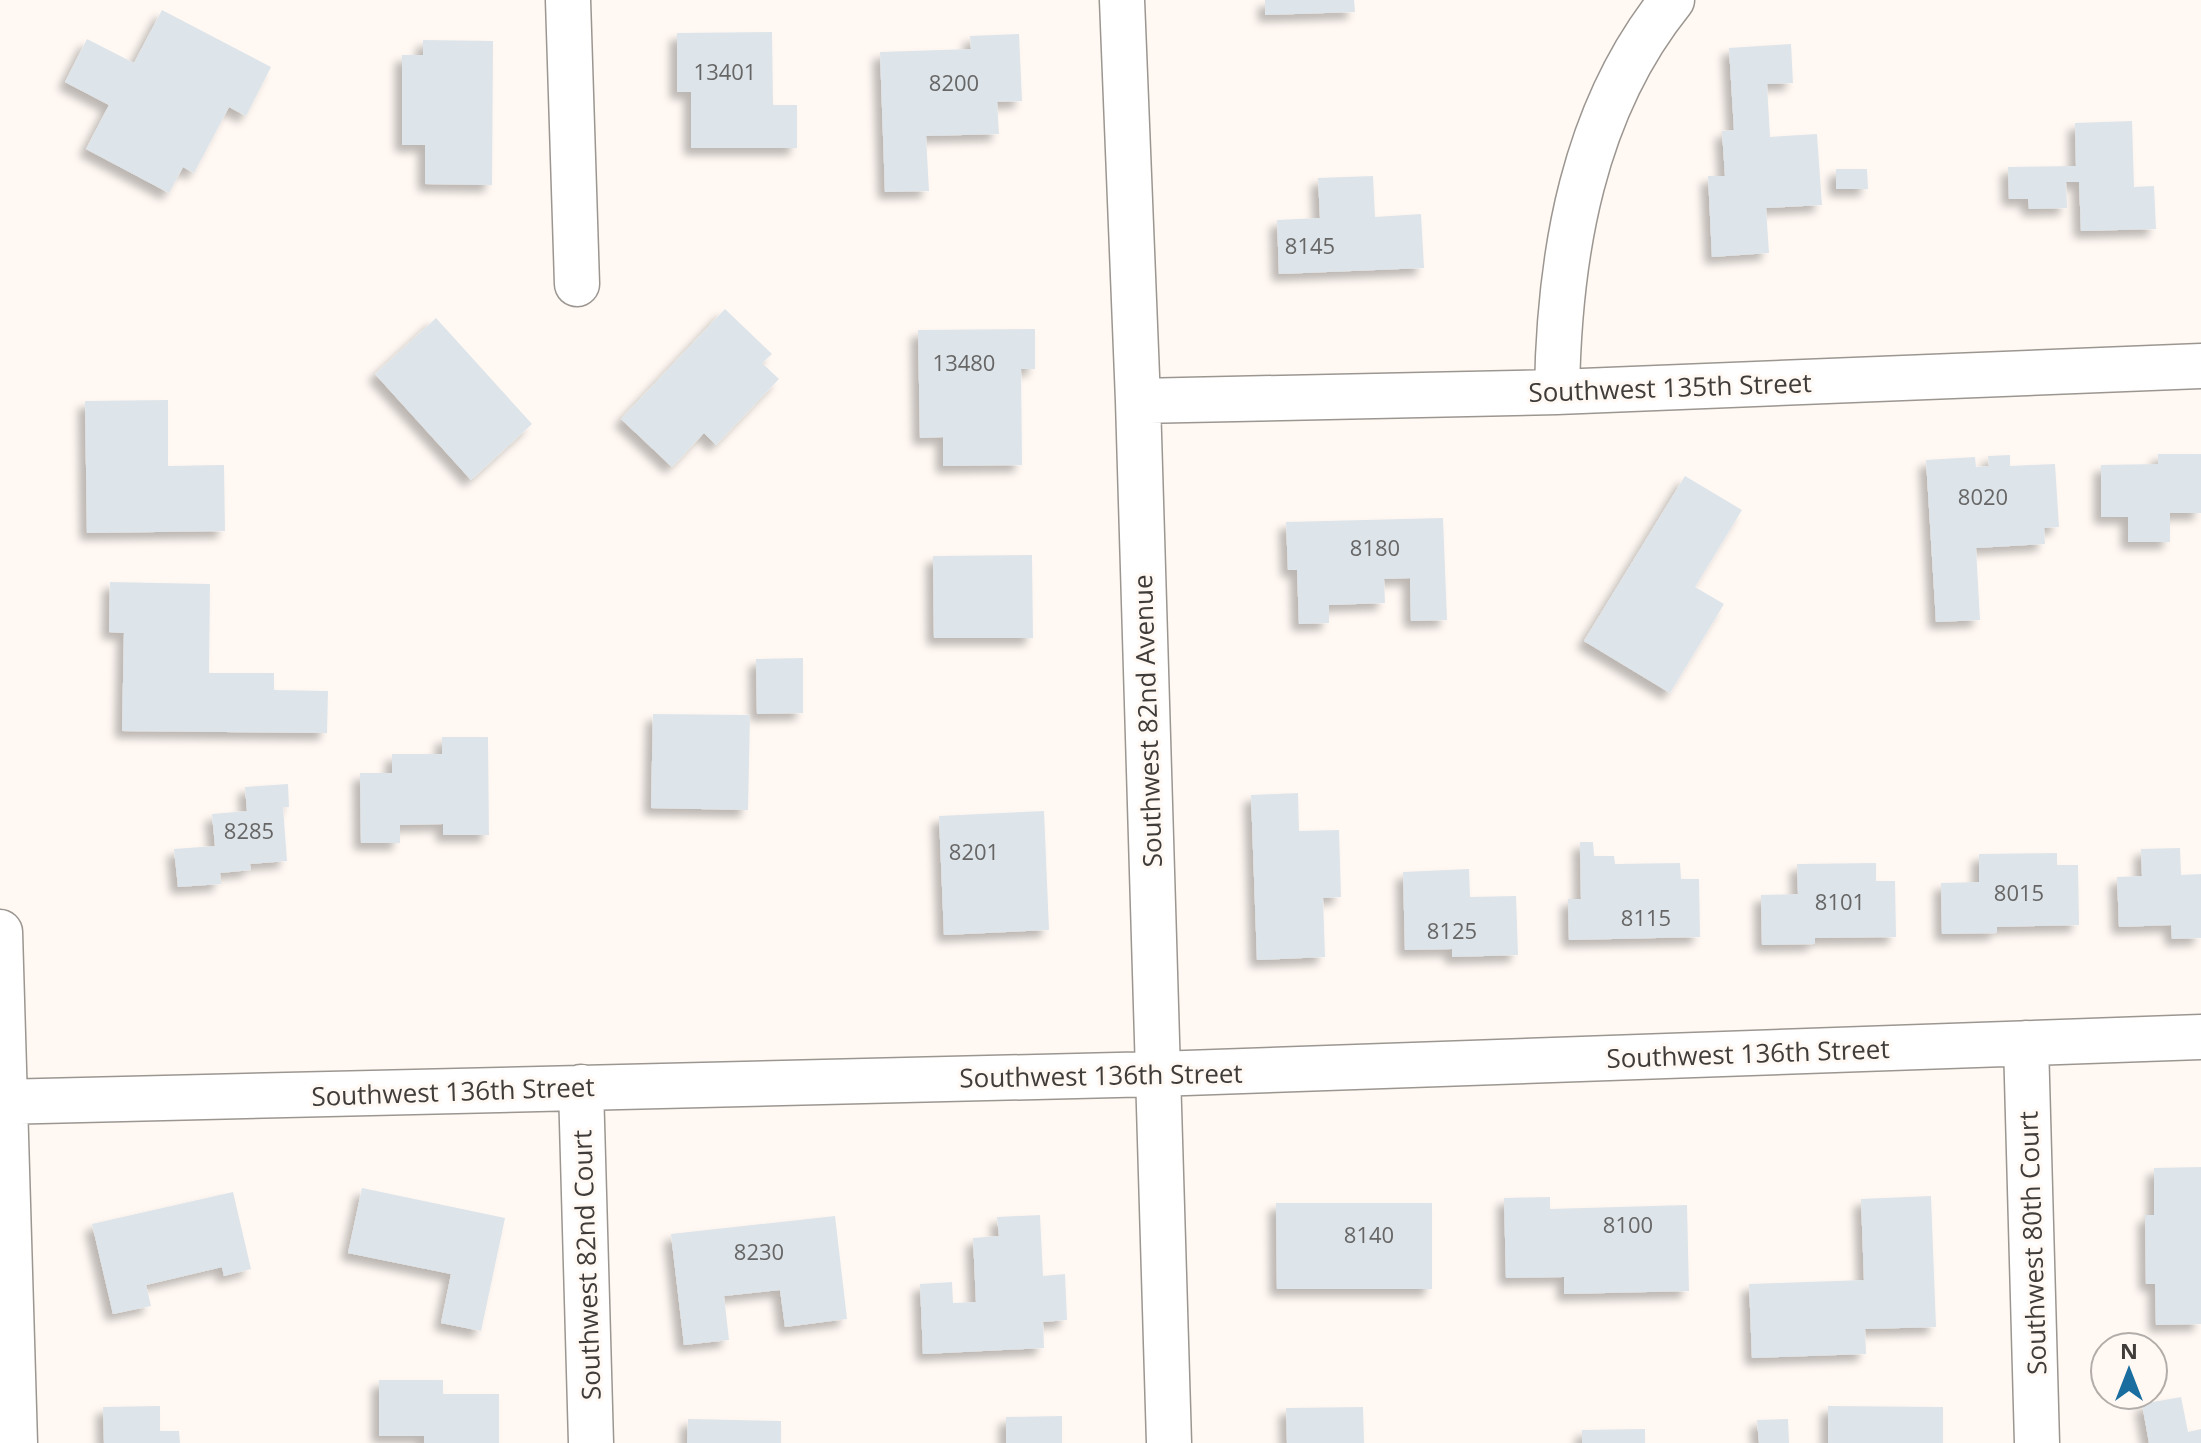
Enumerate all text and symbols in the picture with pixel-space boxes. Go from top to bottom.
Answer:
house number: 13401 [694,56,756,86]
house number: 8200 [929,67,979,97]
house number: 8145 [1285,230,1335,260]
house number: 13480 [933,347,995,377]
street label: Southwest 135th Street [1528,364,1812,410]
house number: 8020 [1958,481,2008,511]
house number: 8180 [1350,532,1400,562]
street label: Southwest 82nd Avenue [1124,574,1170,868]
house number: 8285 [224,815,274,845]
house number: 8201 [949,836,999,866]
house number: 8015 [1994,877,2044,907]
house number: 8101 [1815,886,1865,916]
house number: 8115 [1621,902,1671,932]
house number: 8125 [1427,915,1477,945]
street label: Southwest 136th Street [1606,1030,1890,1076]
street label: Southwest 136th Street [959,1055,1243,1095]
street label: Southwest 136th Street [311,1068,595,1114]
street label: Southwest 80th Court [2009,1111,2055,1375]
street label: Southwest 82nd Court [563,1129,609,1401]
house number: 8100 [1603,1209,1653,1239]
house number: 8140 [1344,1219,1394,1249]
house number: 8230 [734,1236,784,1266]
north arrow [2089,1331,2169,1411]
text: N [2120,1335,2138,1365]

